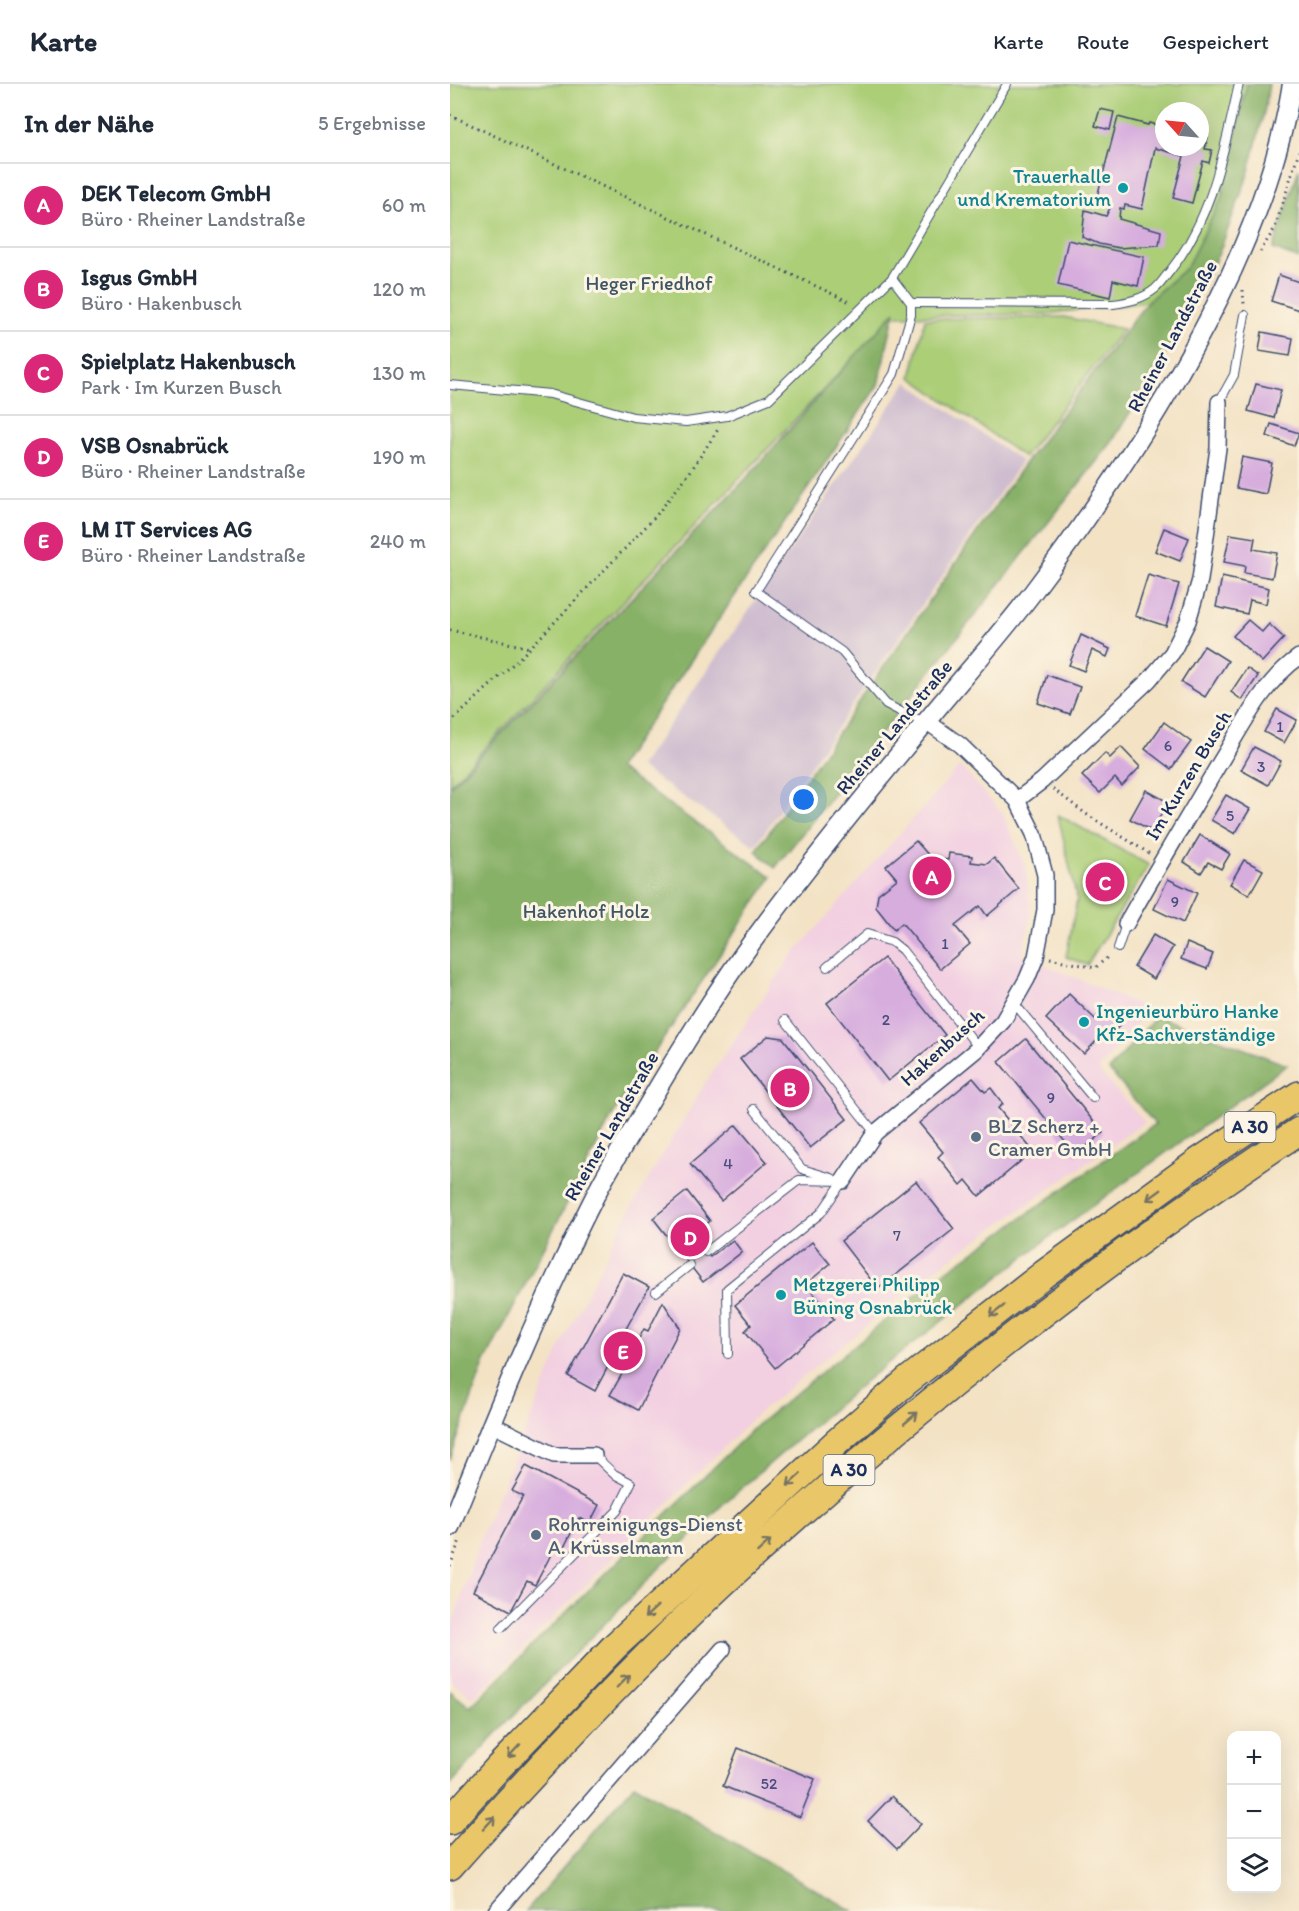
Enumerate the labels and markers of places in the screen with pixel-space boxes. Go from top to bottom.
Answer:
place label: Trauerhalle und Krematorium [957,164,1111,211]
marker: Trauerhalle und Krematorium [1116,181,1130,195]
pin: A [912,854,952,898]
pin: C [1086,860,1124,904]
place label: Ingenieurbüro Hanke Kfz-Sachverständige [1096,999,1279,1046]
marker: Ingenieurbüro Hanke Kfz-Sachverständige [1077,1015,1091,1029]
pin: B [770,1066,810,1110]
place label: BLZ Scherz + Cramer GmbH [988,1114,1112,1161]
marker: BLZ Scherz + Cramer GmbH [969,1130,983,1144]
pin: D [670,1214,710,1260]
place label: Metzgerei Philipp Büning Osnabrück [793,1272,953,1319]
marker: Metzgerei Philipp Büning Osnabrück [774,1288,788,1302]
pin: E [604,1328,642,1374]
place label: Rohrreinigungs-Dienst A. Krüsselmann [548,1512,743,1559]
marker: Rohrreinigungs-Dienst A. Krüsselmann [529,1528,543,1542]

